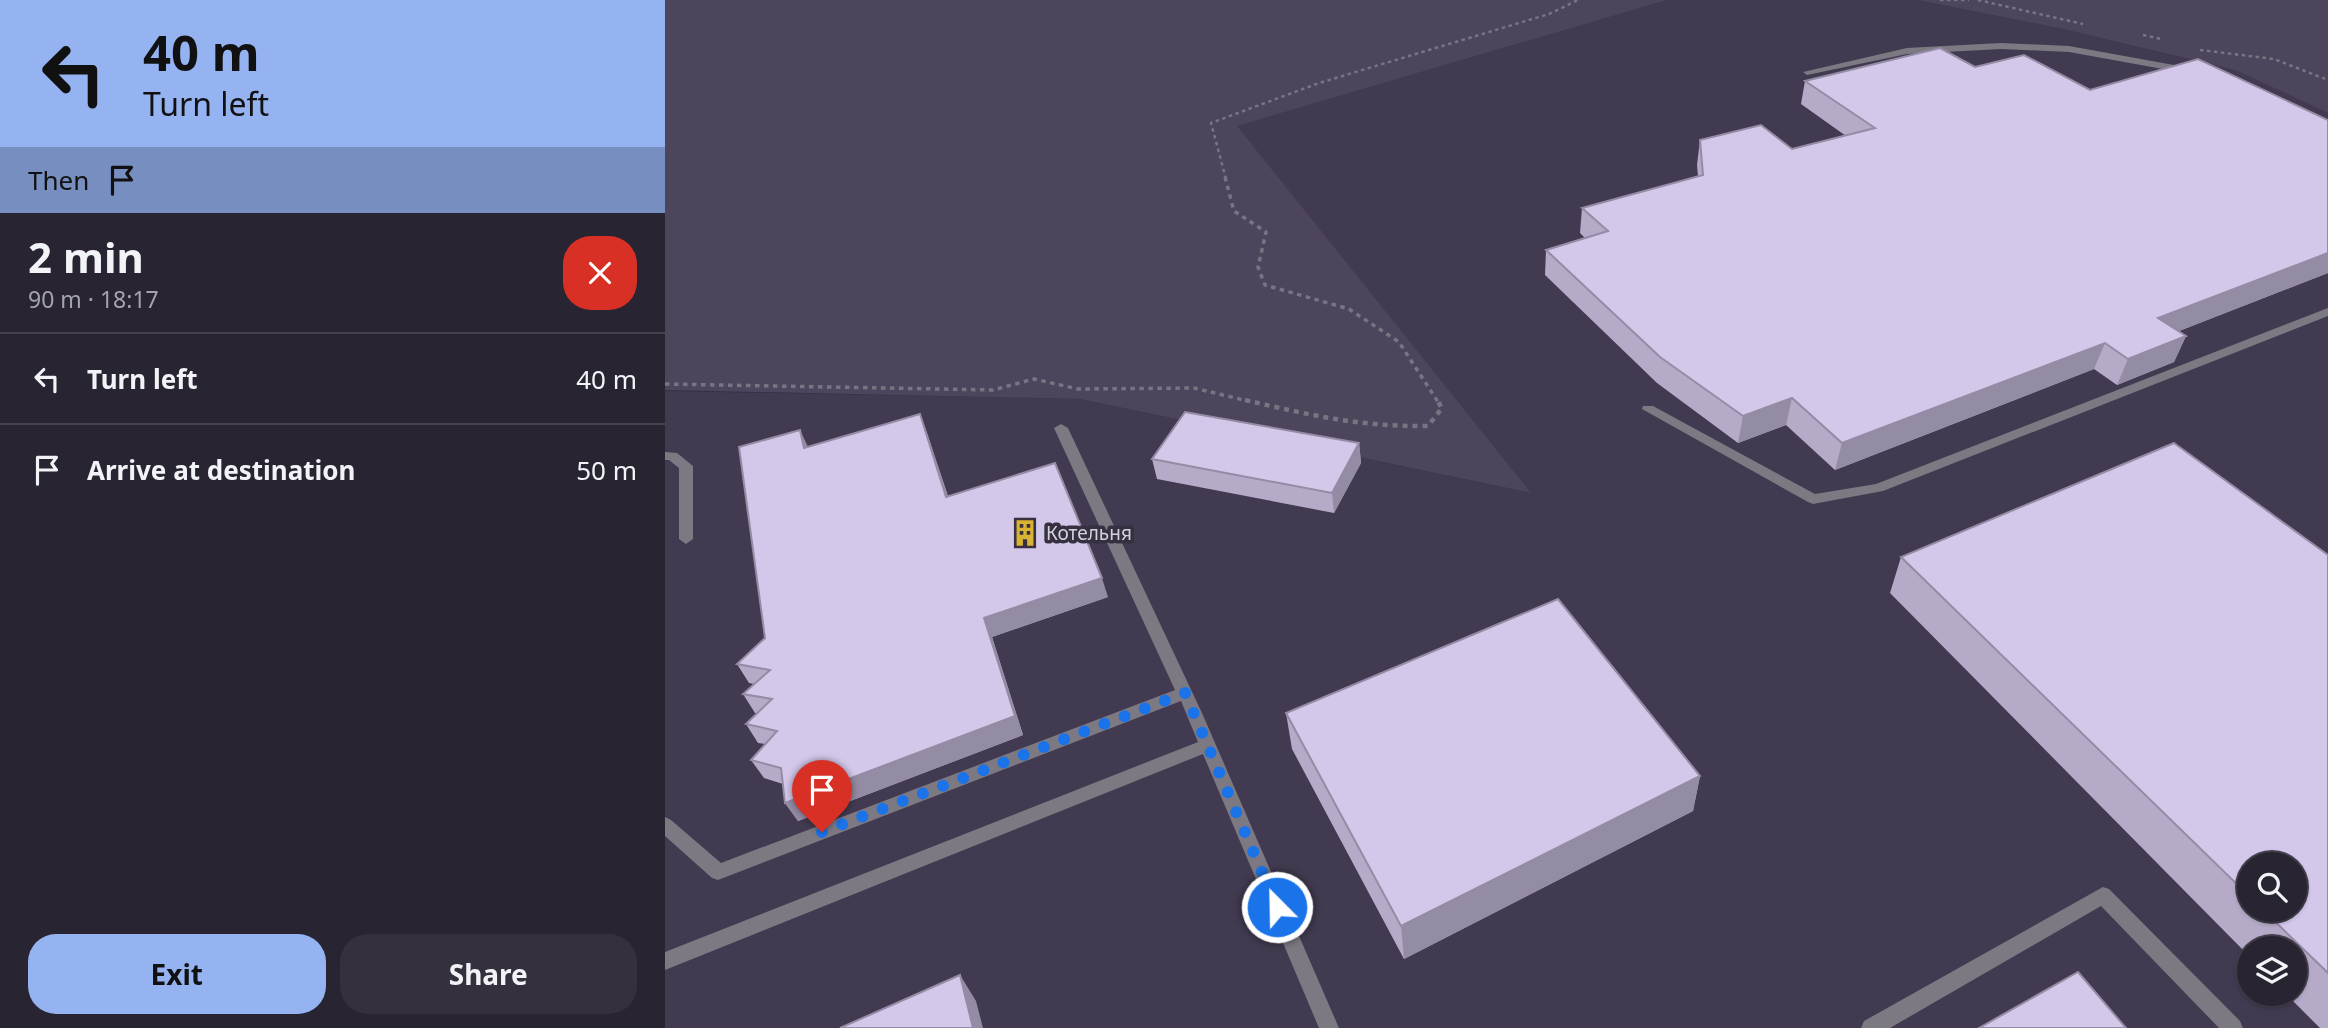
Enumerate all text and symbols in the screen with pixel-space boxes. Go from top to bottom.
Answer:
text: 40 m [143,19,260,85]
icon: left [28,28,119,119]
text: Turn left [143,82,269,125]
icon: arrive [103,161,141,199]
text: Then [28,162,89,198]
text: 2 min [28,228,144,285]
button: close [563,236,637,310]
text: 90 m · 18:17 [28,283,159,315]
icon: left [28,360,66,398]
text: Turn left [87,361,198,397]
text: 40 m [576,361,637,397]
icon: arrive [28,451,66,489]
text: Arrive at destination [87,452,356,488]
text: 50 m [576,452,637,488]
building icon: Котельня [1010,518,1040,548]
place label: Котельня [1046,520,1132,546]
pin [792,760,852,832]
icon: arrive [803,771,841,809]
map controls [2237,852,2307,1006]
button: search [2237,852,2307,922]
position arrow [1240,870,1314,944]
button: Exit [28,934,326,1014]
button: Share [340,934,637,1014]
button: layers [2237,936,2307,1006]

